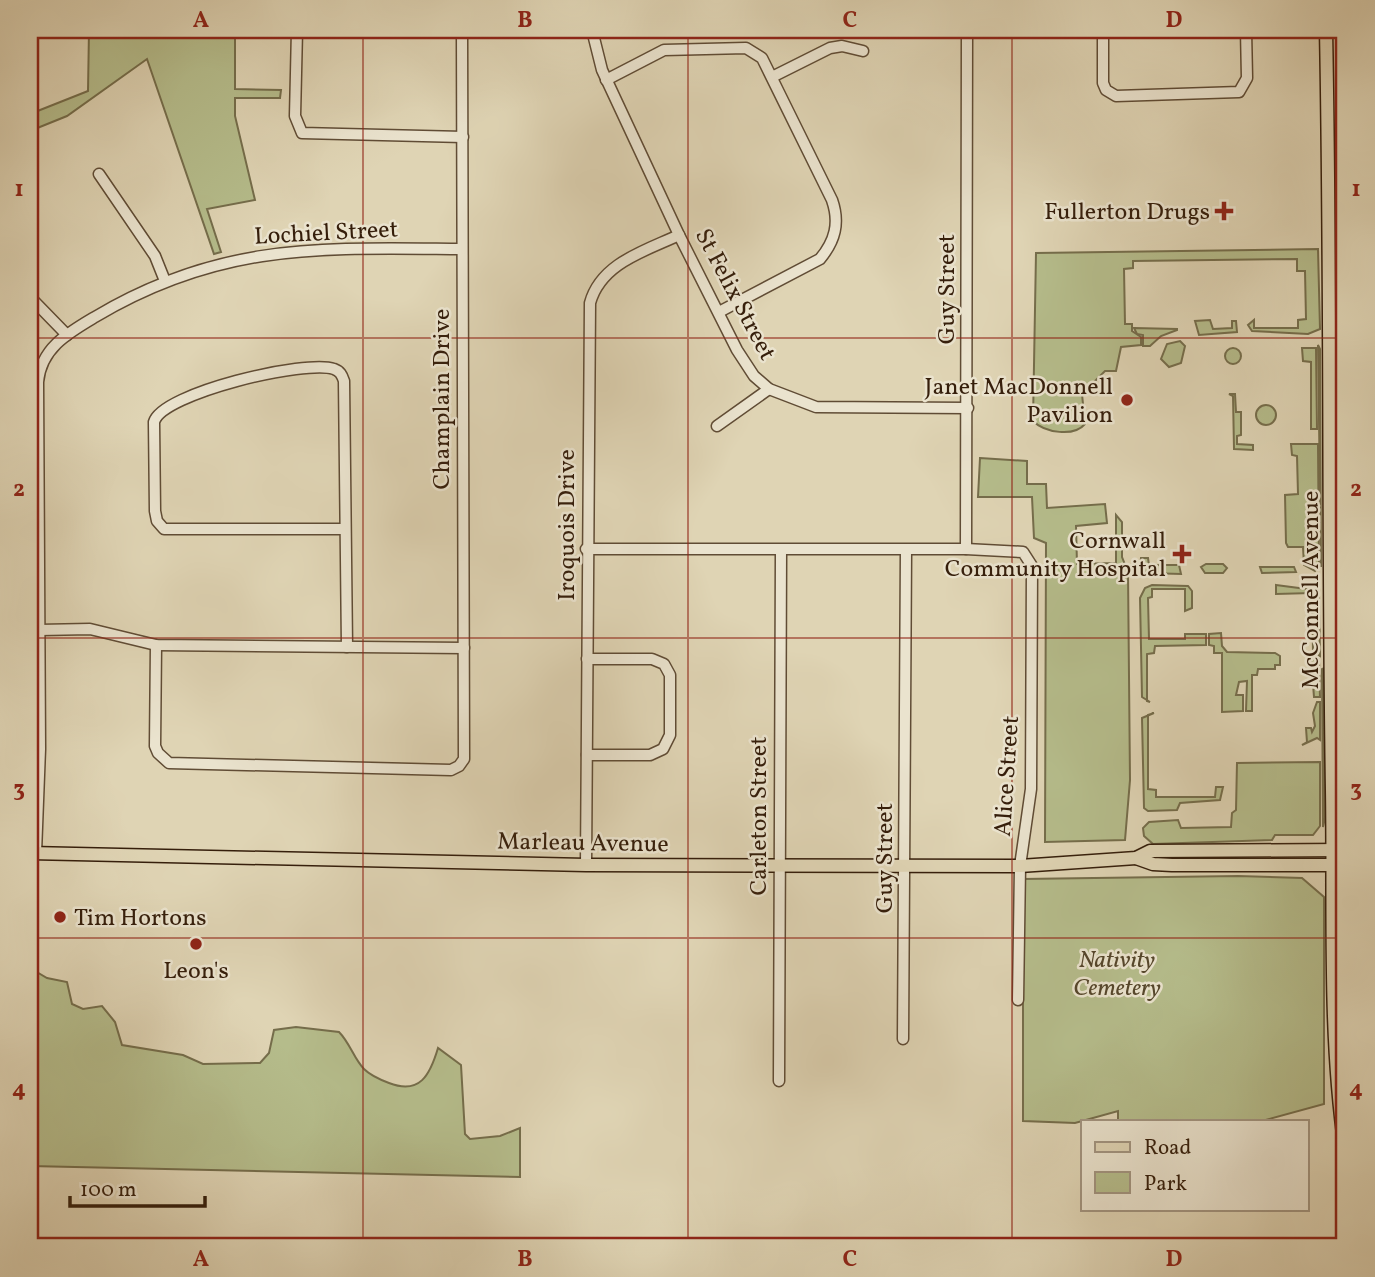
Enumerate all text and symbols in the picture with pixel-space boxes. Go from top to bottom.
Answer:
text: A [193,5,209,37]
text: B [517,5,533,37]
text: C [843,5,857,37]
text: D [1166,5,1183,37]
text: 1 [14,174,24,206]
text: 1 [1351,174,1361,206]
place label: Fullerton Drugs [1044,196,1210,230]
marker: Fullerton Drugs [1216,203,1232,219]
street label: Lochiel Street [253,213,399,255]
street label: St Felix Street [685,223,783,367]
street label: Guy Street [931,234,965,344]
street label: Champlain Drive [426,309,460,489]
place label: Janet MacDonnell Pavilion [925,371,1113,433]
marker: Janet MacDonnell Pavilion [1119,392,1135,408]
street label: Iroquois Drive [551,449,585,601]
text: 2 [13,474,25,506]
text: 2 [1350,474,1362,506]
street label: McConnell Avenue [1295,491,1329,689]
place label: Cornwall Community Hospital [945,525,1166,587]
marker: Cornwall Community Hospital [1172,544,1192,564]
street label: Alice Street [987,715,1029,838]
street label: Carleton Street [743,736,777,896]
text: 3 [13,774,25,806]
text: 3 [1350,774,1362,806]
street label: Guy Street [869,803,903,913]
street label: Marleau Avenue [497,826,669,862]
place label: Tim Hortons [74,902,207,936]
marker: Tim Hortons [52,909,68,925]
marker: Leon's [188,936,204,952]
park label: Nativity Cemetery [1073,944,1161,1006]
place label: Leon's [163,955,229,989]
text: 4 [12,1074,26,1106]
text: 4 [1349,1074,1363,1106]
legend [1081,1120,1308,1210]
text: Road [1144,1134,1191,1163]
scale bar [70,1165,205,1209]
text: Park [1144,1170,1187,1199]
text: 100 m [80,1176,137,1205]
text: A [193,1244,209,1276]
text: B [517,1244,533,1276]
text: C [843,1244,857,1276]
text: D [1166,1244,1183,1276]

